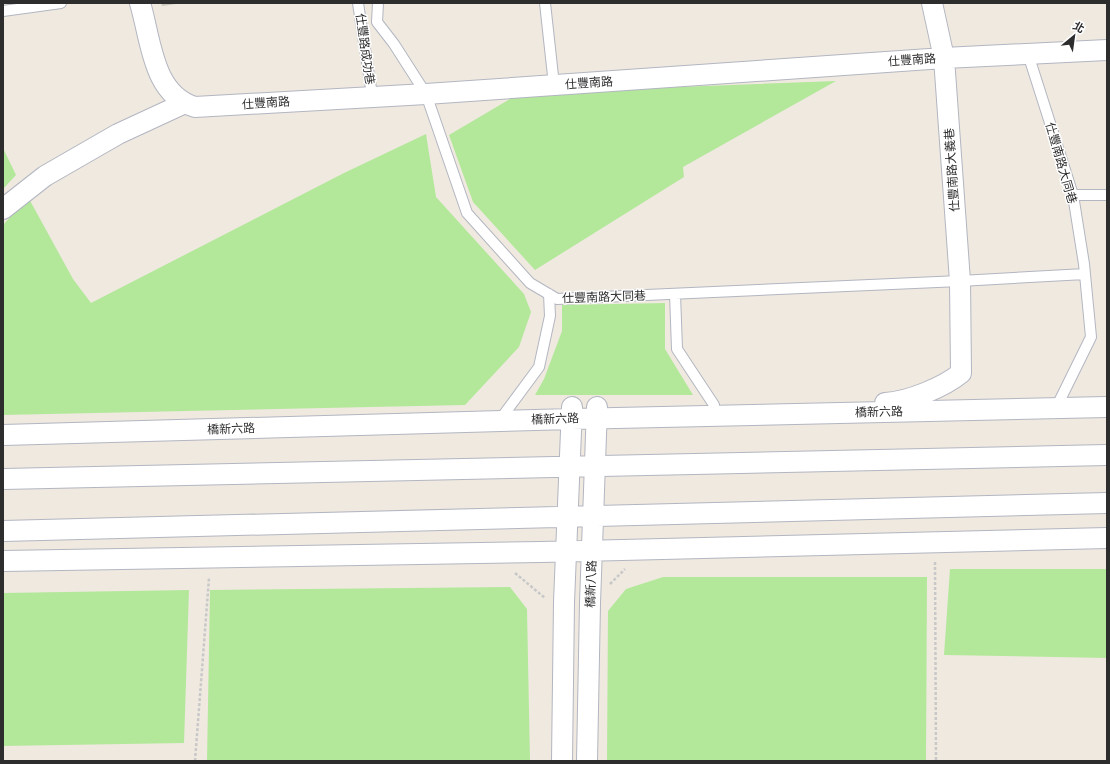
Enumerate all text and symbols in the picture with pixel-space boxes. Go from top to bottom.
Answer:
street label: 仕豐路成功巷 [353,12,377,86]
north arrow [1054,16,1094,56]
text: 北 [1071,19,1087,35]
street label: 仕豐南路 [888,51,936,69]
street label: 仕豐南路 [565,74,613,92]
street label: 仕豐南路 [242,94,290,112]
street label: 仕豐南路大同巷 [1043,121,1079,205]
street label: 仕豐南路大義巷 [942,128,962,212]
street label: 仕豐南路大同巷 [562,289,646,305]
street label: 橋新六路 [855,405,903,419]
street label: 橋新六路 [531,411,579,427]
street label: 橋新六路 [207,421,255,437]
street label: 橋新八路 [583,560,599,608]

